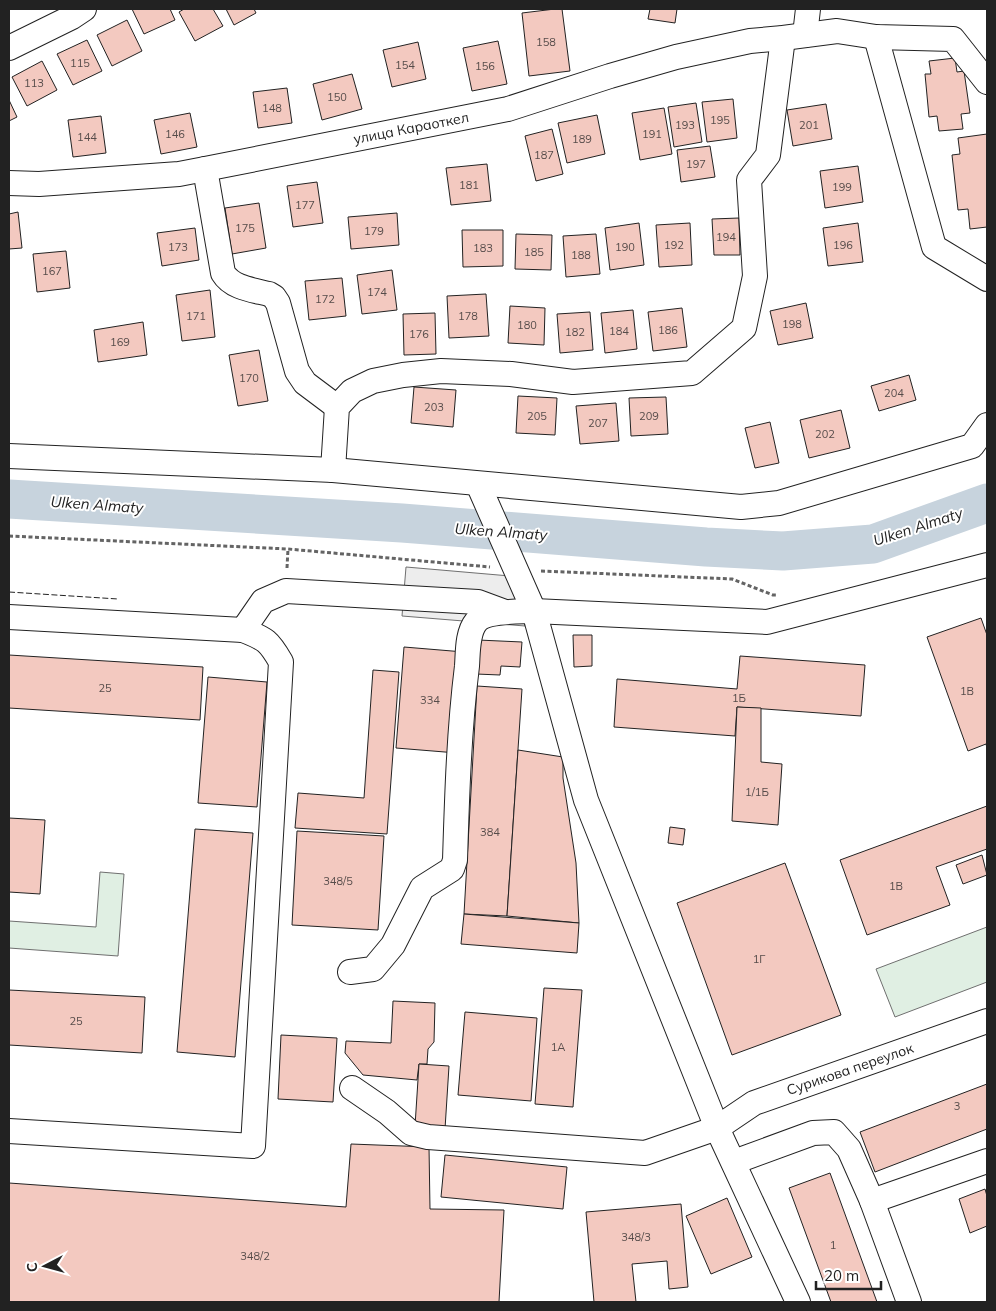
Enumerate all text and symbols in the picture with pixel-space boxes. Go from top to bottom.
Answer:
house number: 158 [536,35,556,49]
house number: 115 [70,56,90,70]
house number: 154 [395,58,415,72]
house number: 156 [475,59,495,73]
house number: 113 [24,76,44,90]
house number: 150 [327,90,347,104]
house number: 148 [262,101,282,115]
street label: улица Караоткел [352,108,470,148]
house number: 195 [710,113,730,127]
house number: 193 [675,118,695,132]
house number: 201 [799,118,819,132]
house number: 146 [165,127,185,141]
house number: 191 [642,127,662,141]
house number: 144 [77,130,97,144]
house number: 189 [572,132,592,146]
house number: 187 [534,148,554,162]
house number: 197 [686,157,706,171]
house number: 181 [459,178,479,192]
house number: 199 [832,180,852,194]
house number: 177 [295,198,315,212]
house number: 175 [235,221,255,235]
house number: 179 [364,224,384,238]
house number: 194 [716,230,736,244]
house number: 192 [664,238,684,252]
house number: 196 [833,238,853,252]
house number: 173 [168,240,188,254]
house number: 190 [615,240,635,254]
house number: 183 [473,241,493,255]
house number: 185 [524,245,544,259]
house number: 188 [571,248,591,262]
house number: 167 [42,264,62,278]
house number: 174 [367,285,387,299]
house number: 172 [315,292,335,306]
house number: 171 [186,309,206,323]
house number: 178 [458,309,478,323]
house number: 198 [782,317,802,331]
house number: 180 [517,318,537,332]
house number: 186 [658,323,678,337]
house number: 184 [609,324,629,338]
house number: 182 [565,325,585,339]
house number: 176 [409,327,429,341]
house number: 169 [110,335,130,349]
house number: 170 [239,371,259,385]
house number: 204 [884,386,904,400]
house number: 203 [424,400,444,414]
house number: 205 [527,409,547,423]
house number: 209 [639,409,659,423]
house number: 207 [588,416,608,430]
house number: 202 [815,427,835,441]
water label: Ulken Almaty [50,492,145,517]
water label: Ulken Almaty [871,503,966,550]
water label: Ulken Almaty [454,519,549,544]
house number: 25 [98,681,112,695]
house number: 1В [960,684,974,698]
house number: 1Б [732,691,746,705]
house number: 334 [420,693,440,707]
house number: 1/1Б [745,785,769,799]
house number: 384 [480,825,500,839]
house number: 348/5 [323,874,353,888]
house number: 1В [889,879,903,893]
house number: 1Г [753,952,765,966]
house number: 25 [69,1014,83,1028]
street label: Сурикова переулок [784,1039,916,1099]
house number: 1А [551,1040,565,1054]
house number: 3 [954,1099,960,1113]
house number: 348/3 [621,1230,651,1244]
house number: 1 [830,1238,836,1252]
north arrow [20,1241,70,1291]
house number: 348/2 [240,1249,270,1263]
scale bar [816,1258,881,1290]
text: С [23,1262,42,1273]
text: 20 m [824,1266,859,1285]

